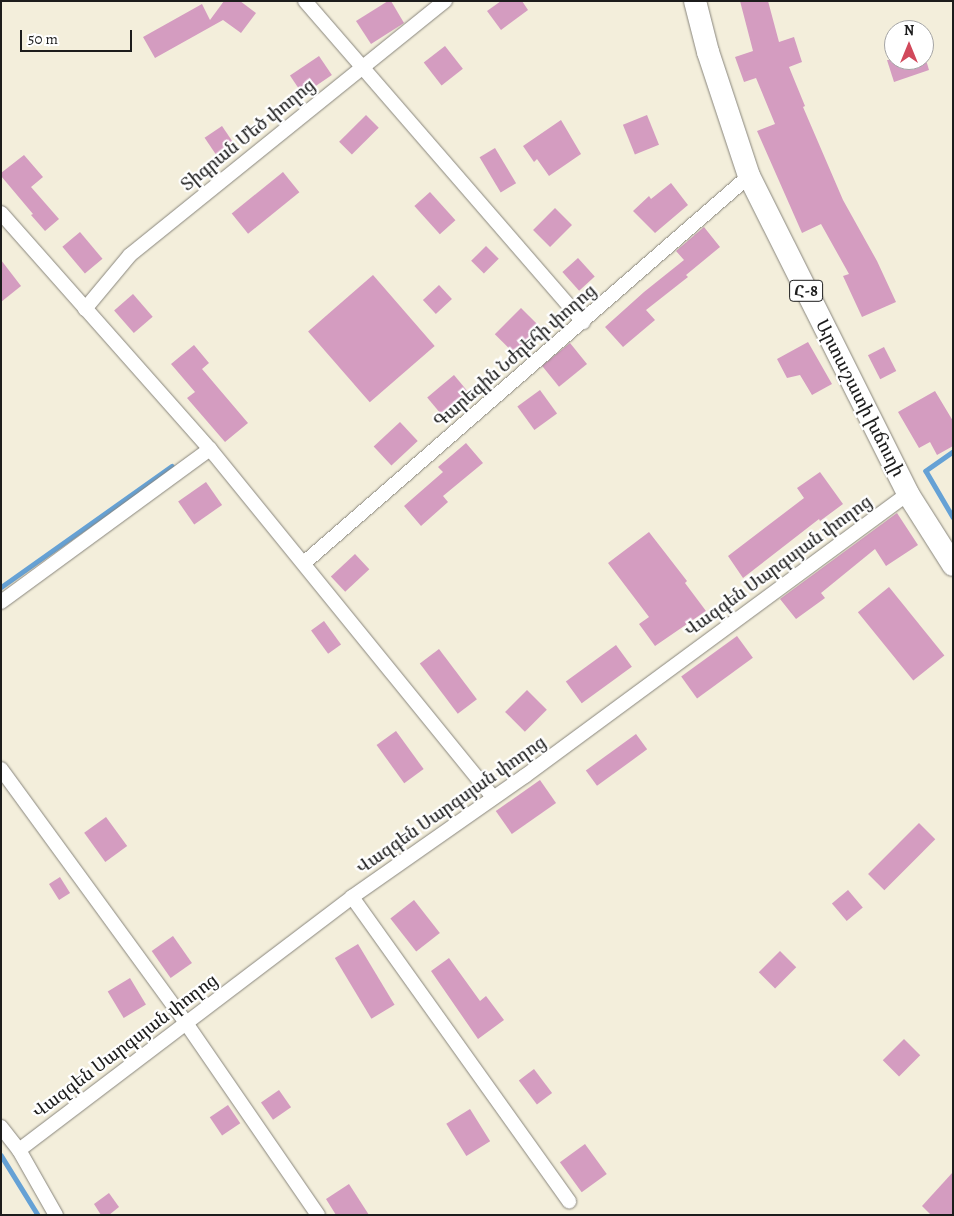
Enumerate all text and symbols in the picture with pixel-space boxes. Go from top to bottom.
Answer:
scale bar [22,20,135,52]
north arrow [884,20,934,70]
text: N [904,21,914,40]
text: 50 m [28,29,58,49]
street label: Տիգրան Մեծ փողոց [177,74,319,196]
road number: Հ-8 [788,278,824,304]
street label: Գարեգին Նժդեհի փողոց [430,280,600,432]
street label: Արտաշատի խճուղի [811,316,909,480]
street label: Վազգեն Սարգսյան փողոց [680,491,876,641]
street label: Վազգեն Սարգսյան փողոց [352,731,550,879]
street label: Վազգեն Սարգսյան փողոց [28,969,222,1123]

